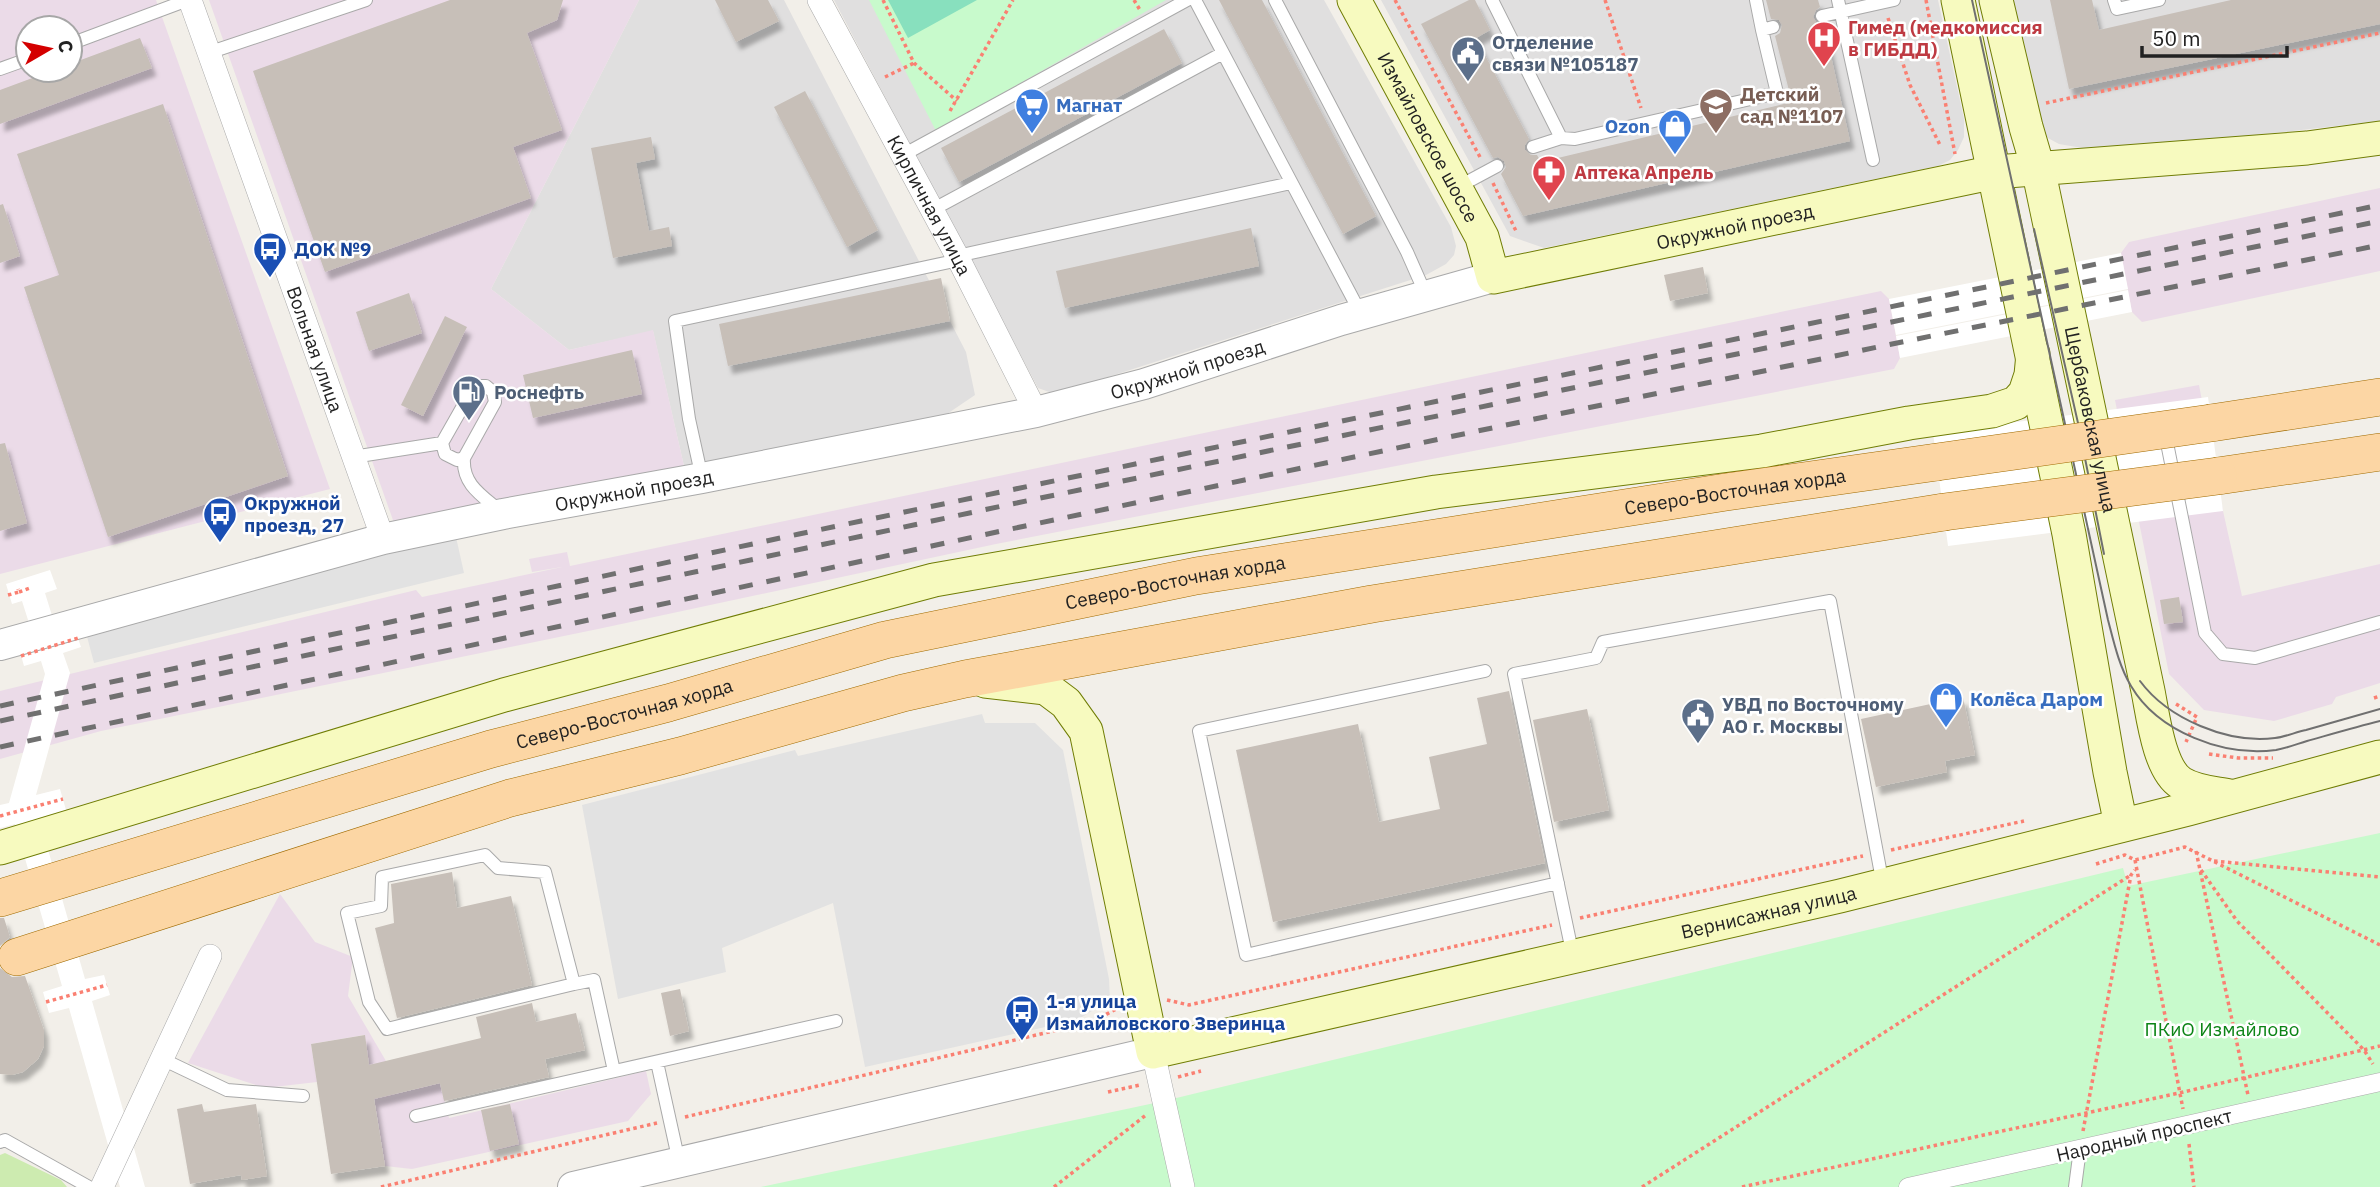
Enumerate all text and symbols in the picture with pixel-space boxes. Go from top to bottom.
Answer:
north arrow [14,14,84,84]
scale bar [2142,14,2287,58]
place label: Гимед (медкомиссия в ГИБДД) [1848,15,2043,61]
hospital icon: Гимед (медкомиссия в ГИБДД) [1805,19,1843,68]
text: 50 m [2152,24,2201,52]
place label: Отделение связи №105187 [1492,30,1639,76]
public building icon: Отделение связи №105187 [1449,34,1487,83]
text: С [53,38,79,54]
street label: Измайловское шоссе [1372,48,1484,227]
place label: Детский сад №1107 [1740,82,1843,128]
supermarket icon: Магнат [1013,86,1051,135]
school or university icon: Детский сад №1107 [1697,86,1735,135]
place label: Магнат [1056,93,1122,117]
shop icon: Ozon [1656,107,1694,156]
place label: Ozon [1605,114,1650,138]
street label: Кирпичная улица [882,131,977,279]
pharmacy icon: Аптека Апрель [1530,153,1568,202]
place label: Аптека Апрель [1574,160,1714,184]
street label: Окружной проезд [1654,198,1816,255]
bus stop icon: ДОК №9 [251,230,289,279]
place label: ДОК №9 [294,237,371,261]
street label: Вольная улица [281,283,349,416]
street label: Щербаковская улица [2060,324,2122,515]
street label: Окружной проезд [1108,334,1267,404]
fuel station icon: Роснефть [450,373,488,422]
place label: Роснефть [494,380,584,404]
street label: Северо-Восточная хорда [1623,463,1847,520]
street label: Окружной проезд [553,464,715,516]
place label: Окружной проезд, 27 [244,491,344,537]
bus stop icon: Окружной проезд, 27 [201,495,239,544]
street label: Северо-Восточная хорда [1063,550,1287,615]
street label: Северо-Восточная хорда [513,673,736,754]
shop icon: Колёса Даром [1927,680,1965,729]
place label: Колёса Даром [1970,687,2103,711]
place label: УВД по Восточному АО г. Москвы [1722,692,1905,738]
public building icon: УВД по Восточному АО г. Москвы [1679,696,1717,745]
street label: Вернисажная улица [1679,880,1859,944]
place label: 1-я улица Измайловского Зверинца [1046,989,1285,1035]
bus stop icon: 1-я улица Измайловского Зверинца [1003,993,1041,1042]
park label: ПКиО Измайлово [2145,1017,2299,1041]
street label: Народный проспект [2054,1103,2234,1167]

